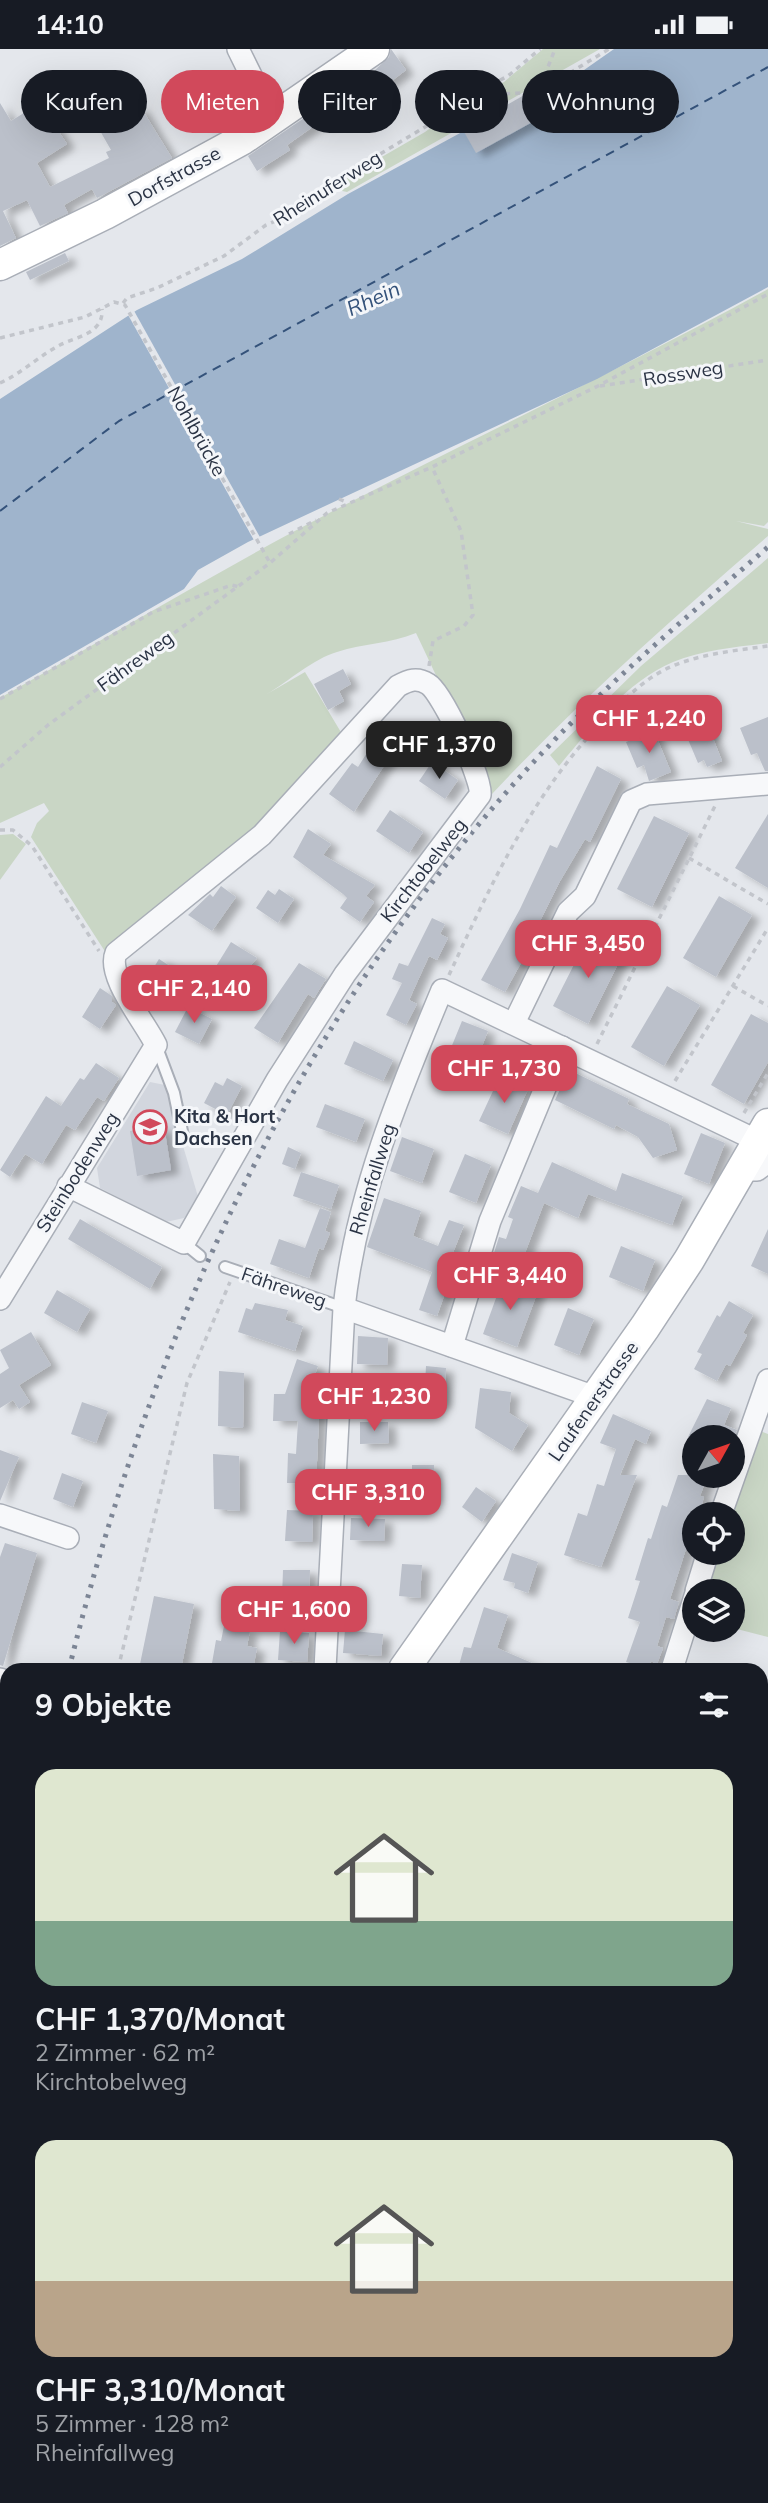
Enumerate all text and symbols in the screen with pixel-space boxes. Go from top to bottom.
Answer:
text: 14:10 [35,8,104,41]
chip: Kaufen [21,70,147,133]
chip: Mieten [161,70,284,133]
chip: Filter [298,70,401,133]
chip: Neu [415,70,508,133]
chip: Wohnung [522,70,679,133]
street label: Dorfstrasse [124,141,224,211]
street label: Rheinuferweg [268,145,386,231]
water label: Rhein [342,275,404,321]
street label: Rossweg [641,355,725,391]
street label: Nohlbrücke [162,382,232,480]
street label: Fähreweg [92,625,178,697]
pin: CHF 1,240 [569,695,729,755]
text: CHF 1,240 [592,703,706,732]
pin: CHF 1,370 [359,721,519,781]
text: CHF 1,370 [382,729,496,758]
street label: Kirchtobelweg [375,813,471,927]
pin: CHF 3,450 [508,921,668,980]
text: CHF 3,450 [531,928,645,957]
pin: CHF 2,140 [114,965,274,1025]
text: CHF 2,140 [137,973,251,1002]
pin: CHF 1,730 [424,1045,584,1105]
text: CHF 1,730 [447,1053,561,1082]
place label: Kita & Hort Dachsen [174,1104,275,1150]
street label: Steinbodenweg [30,1107,124,1237]
school or university icon: Kita & Hort Dachsen [131,1108,169,1146]
street label: Rheinfallweg [344,1120,400,1238]
pin: CHF 3,440 [430,1253,590,1312]
text: CHF 3,440 [453,1260,567,1289]
street label: Fähreweg [238,1261,330,1313]
street label: Laufenerstrasse [543,1336,643,1466]
pin: CHF 1,230 [294,1373,454,1433]
text: CHF 1,230 [317,1381,431,1410]
north arrow [682,1425,746,1487]
map controls [682,1425,745,1642]
pin: CHF 3,310 [288,1469,448,1529]
text: CHF 3,310 [311,1477,425,1506]
button: locate [682,1502,745,1565]
button: layers [682,1579,745,1642]
pin: CHF 1,600 [214,1587,374,1646]
text: CHF 1,600 [237,1594,351,1623]
text: 9 Objekte [35,1686,171,1724]
icon: filters [695,1686,733,1724]
icon: home [321,1815,447,1941]
text: CHF 1,370/Monat [35,2000,285,2038]
text: 2 Zimmer · 62 m² [35,2038,215,2067]
text: Kirchtobelweg [35,2067,187,2096]
icon: home [321,2186,447,2312]
text: CHF 3,310/Monat [35,2371,285,2409]
text: 5 Zimmer · 128 m² [35,2409,229,2438]
text: Rheinfallweg [35,2438,174,2467]

